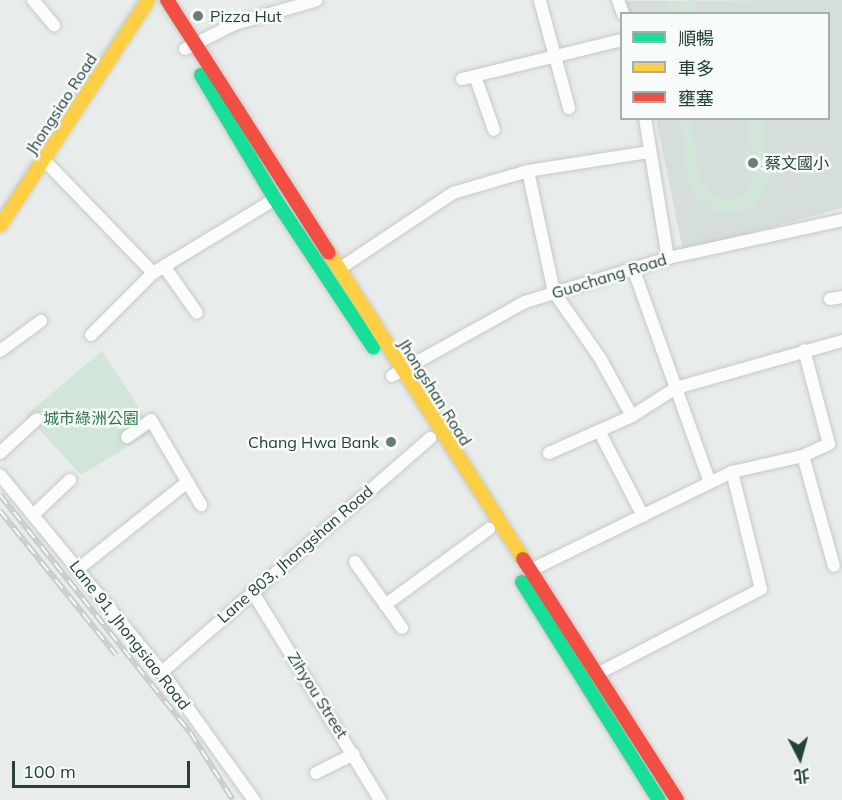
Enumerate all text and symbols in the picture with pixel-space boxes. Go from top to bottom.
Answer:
place label: Pizza Hut [210,6,282,26]
marker: Pizza Hut [191,9,205,23]
legend [620,12,830,120]
text: 順暢 [678,27,714,50]
street label: Jhongsiao Road [21,50,101,158]
text: 車多 [678,57,714,80]
text: 壅塞 [678,87,714,110]
place label: 蔡文國小 [765,153,829,173]
marker: 蔡文國小 [746,156,760,170]
street label: Guochang Road [549,249,669,303]
street label: Jhongshan Road [394,335,476,449]
park label: 城市綠洲公園 [43,408,139,428]
place label: Chang Hwa Bank [248,432,379,452]
marker: Chang Hwa Bank [384,435,398,449]
street label: Lane 803, Jhongshan Road [213,481,377,627]
street label: Lane 91, Jhongsiao Road [66,556,194,714]
street label: Zihyou Street [284,648,352,742]
north arrow [770,728,830,788]
scale bar [15,749,194,787]
text: 100 m [23,760,76,783]
text: 北 [793,765,811,787]

